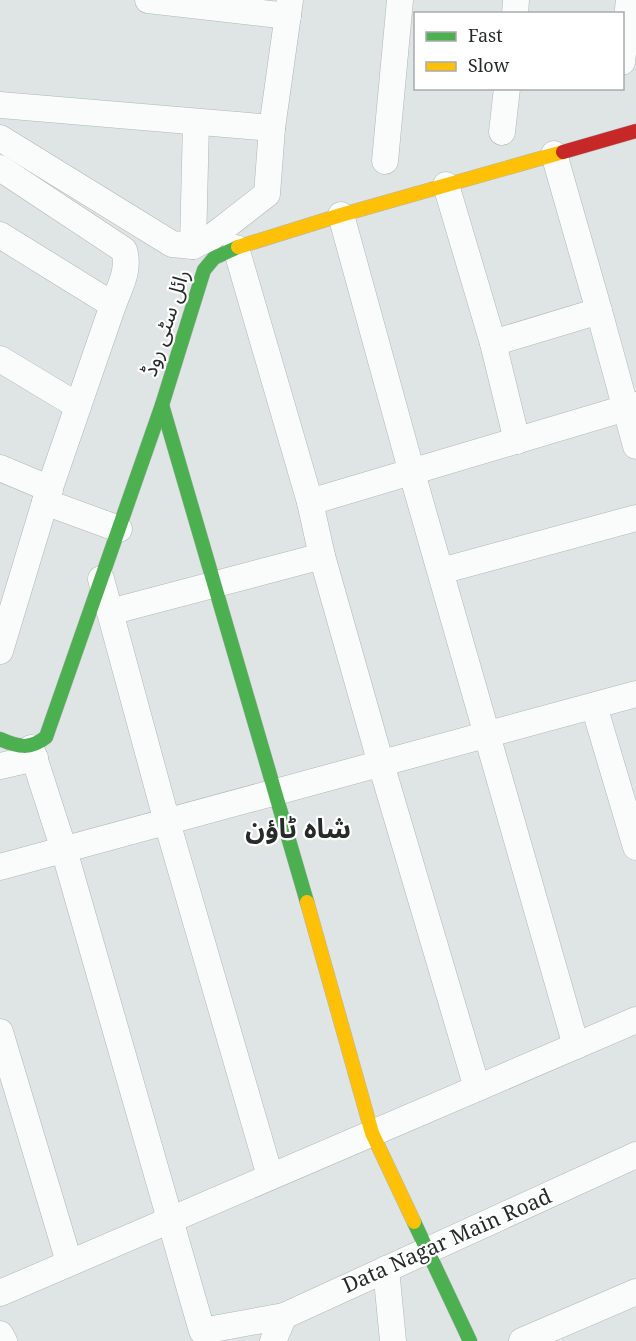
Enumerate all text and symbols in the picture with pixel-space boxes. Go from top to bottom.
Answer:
legend [414,12,624,90]
text: Fast [468,23,503,47]
text: Slow [468,53,510,77]
street label: رائل سٹی روڈ [135,266,196,380]
district label: شاہ ٹاؤن [245,809,351,846]
street label: Data Nagar Main Road [338,1181,556,1299]

